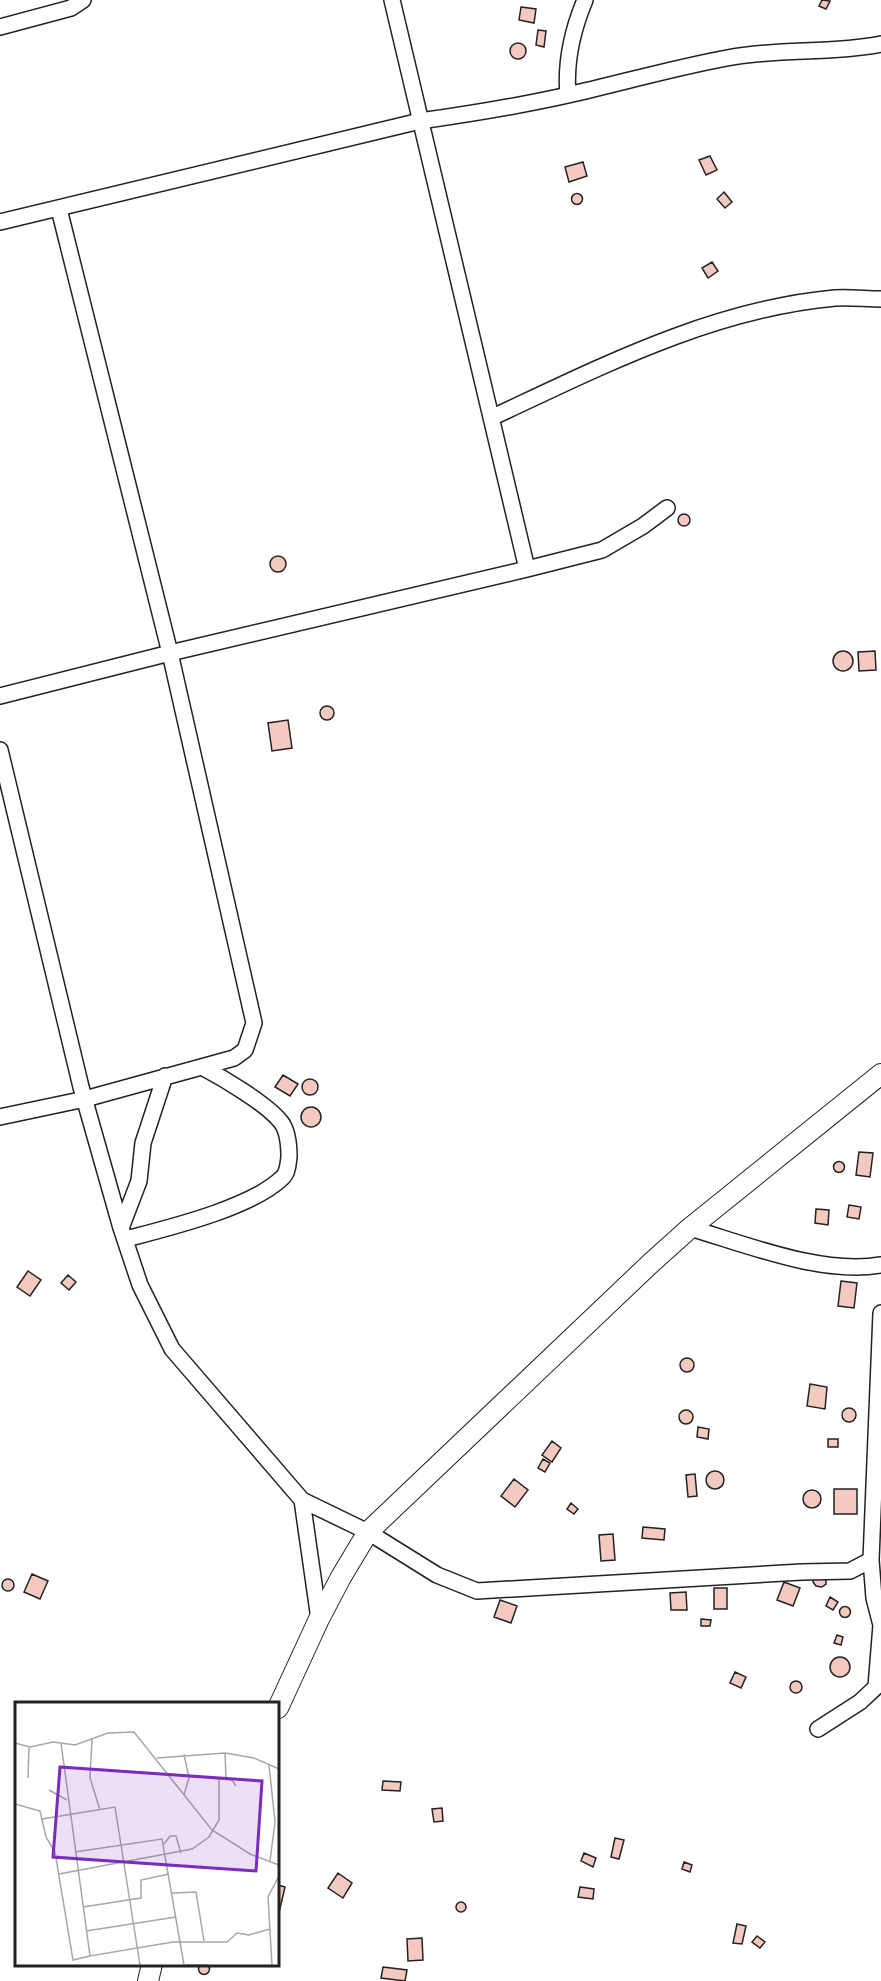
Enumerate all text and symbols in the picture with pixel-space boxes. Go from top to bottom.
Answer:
inset map [15,1702,279,1966]

